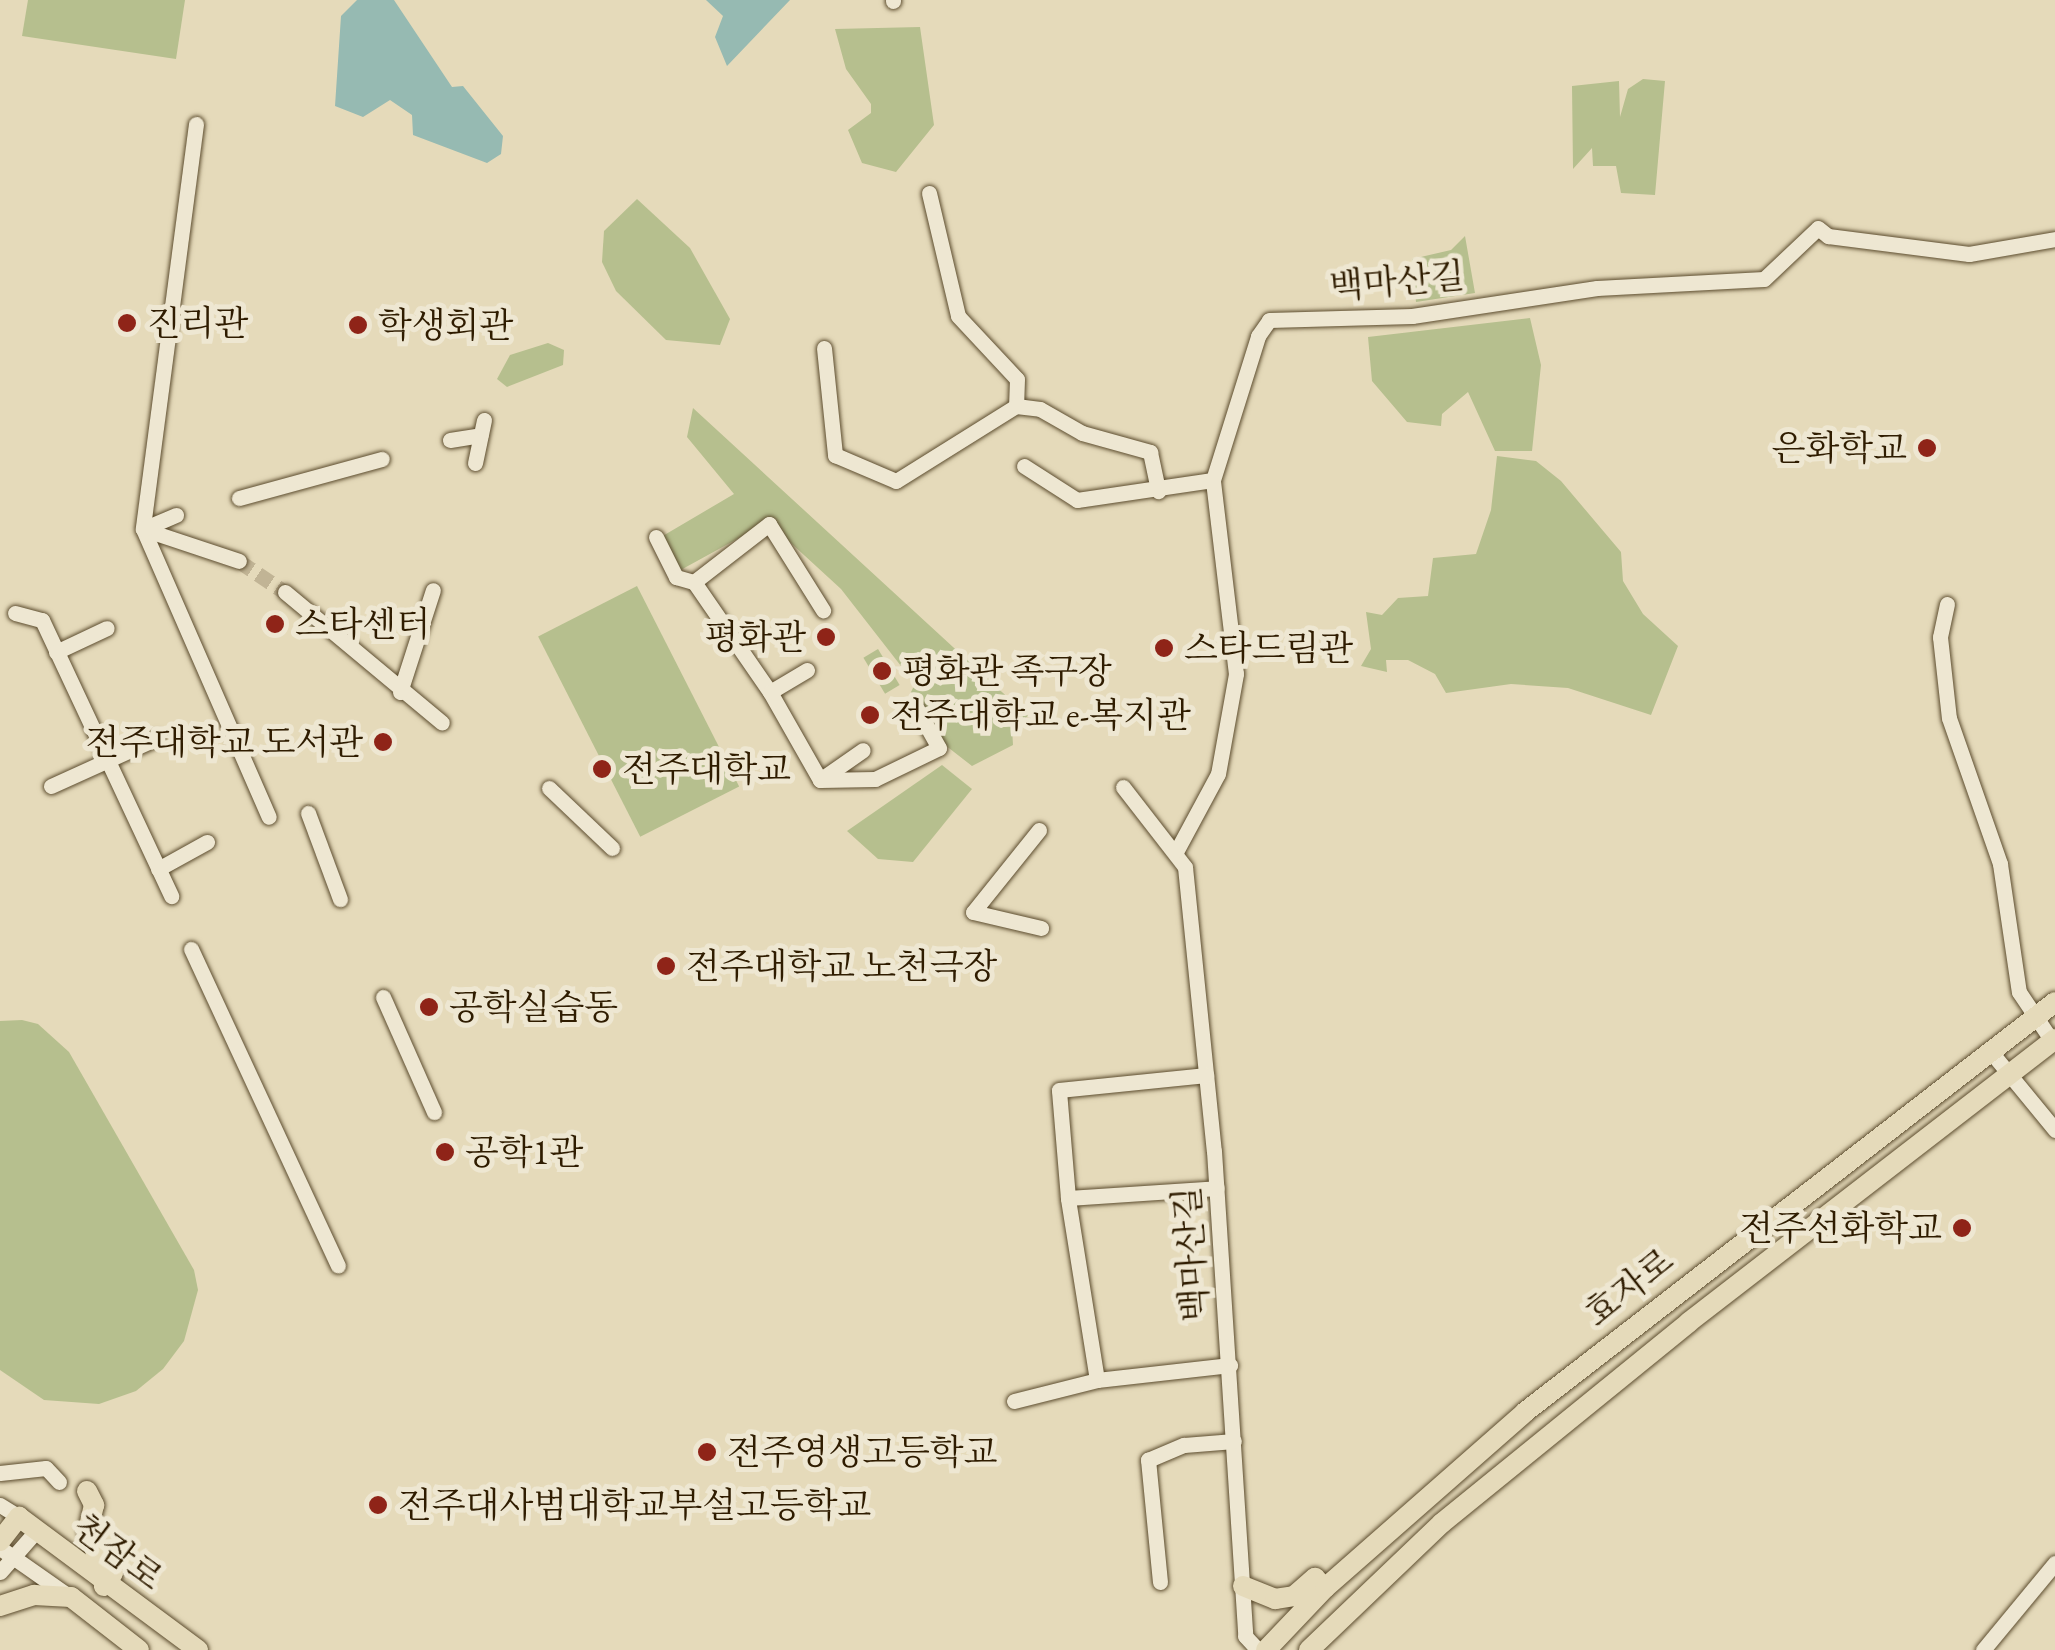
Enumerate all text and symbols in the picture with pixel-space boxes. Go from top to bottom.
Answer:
street label: 백마산길 [1328,254,1466,308]
place label: 진리관 [147,302,248,344]
place label: 학생회관 [378,304,513,346]
marker: 진리관 [116,312,138,334]
marker: 학생회관 [347,314,369,336]
place label: 은화학교 [1772,427,1907,469]
marker: 은화학교 [1916,437,1938,459]
place label: 스타센터 [295,603,430,645]
marker: 스타센터 [264,613,286,635]
place label: 평화관 [705,616,806,658]
marker: 평화관 [815,626,837,648]
place label: 스타드림관 [1184,627,1353,669]
marker: 스타드림관 [1153,637,1175,659]
place label: 평화관 족구장 [902,650,1112,692]
marker: 평화관 족구장 [871,660,893,682]
place label: 전주대학교 e-복지관 [890,694,1191,736]
marker: 전주대학교 e-복지관 [859,704,881,726]
place label: 전주대학교 도서관 [86,721,363,763]
marker: 전주대학교 도서관 [372,731,394,753]
place label: 전주대학교 [622,748,791,790]
marker: 전주대학교 [591,758,613,780]
place label: 전주대학교 노천극장 [686,945,997,987]
marker: 전주대학교 노천극장 [655,955,677,977]
place label: 공학실습동 [449,986,618,1028]
marker: 공학실습동 [418,996,440,1018]
place label: 공학1관 [465,1131,583,1173]
marker: 공학1관 [434,1141,456,1163]
street label: 백마산길 [1165,1185,1217,1323]
place label: 전주선화학교 [1739,1207,1942,1249]
marker: 전주선화학교 [1951,1217,1973,1239]
street label: 효자로 [1576,1239,1682,1335]
place label: 전주영생고등학교 [727,1431,997,1473]
marker: 전주영생고등학교 [696,1441,718,1463]
place label: 전주대사범대학교부설고등학교 [398,1484,871,1526]
marker: 전주대사범대학교부설고등학교 [367,1494,389,1516]
street label: 천잠로 [65,1505,171,1599]

